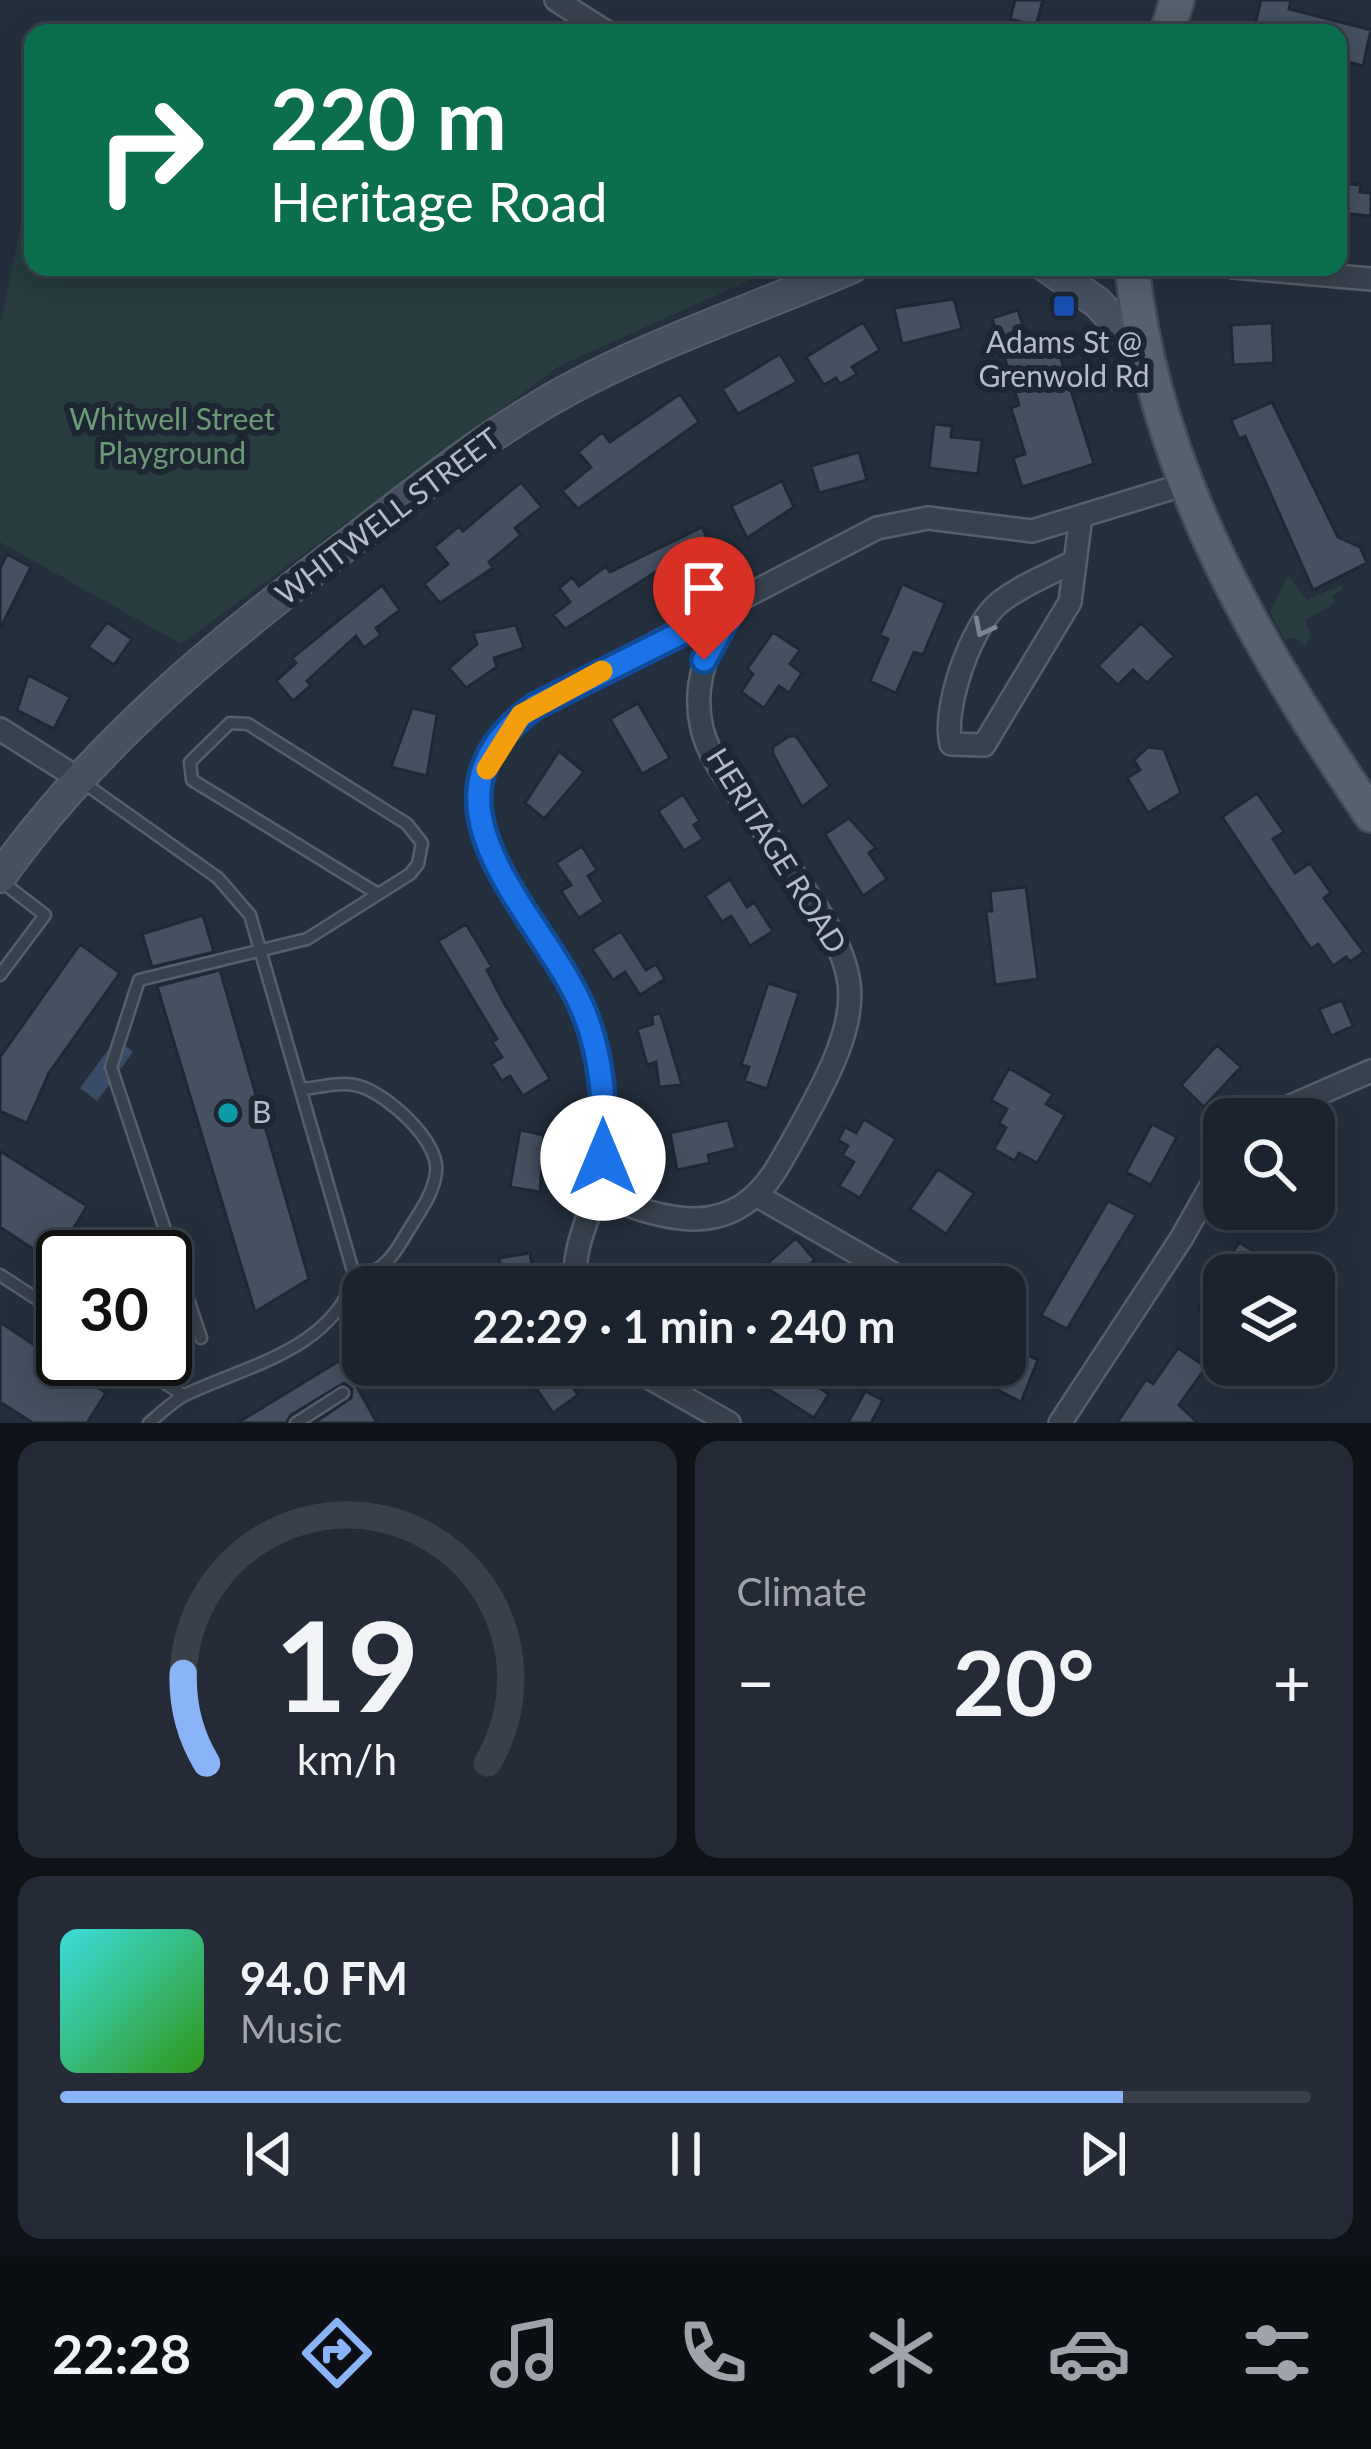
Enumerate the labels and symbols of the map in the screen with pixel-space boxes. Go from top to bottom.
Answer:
marker: Adams St @ Grenwold Rd [1051,293,1077,319]
place label: Adams St @ Grenwold Rd [978,323,1150,393]
park label: Whitwell Street Playground [69,400,275,470]
street label: WHITWELL STREET [268,419,506,611]
pin [653,537,755,660]
one-way arrow [974,615,997,637]
street label: HERITAGE ROAD [700,741,855,959]
place label: B [252,1093,271,1129]
position arrow [540,1095,666,1221]
marker: B [215,1100,241,1126]
speed limit sign: 30 [36,1230,192,1386]

